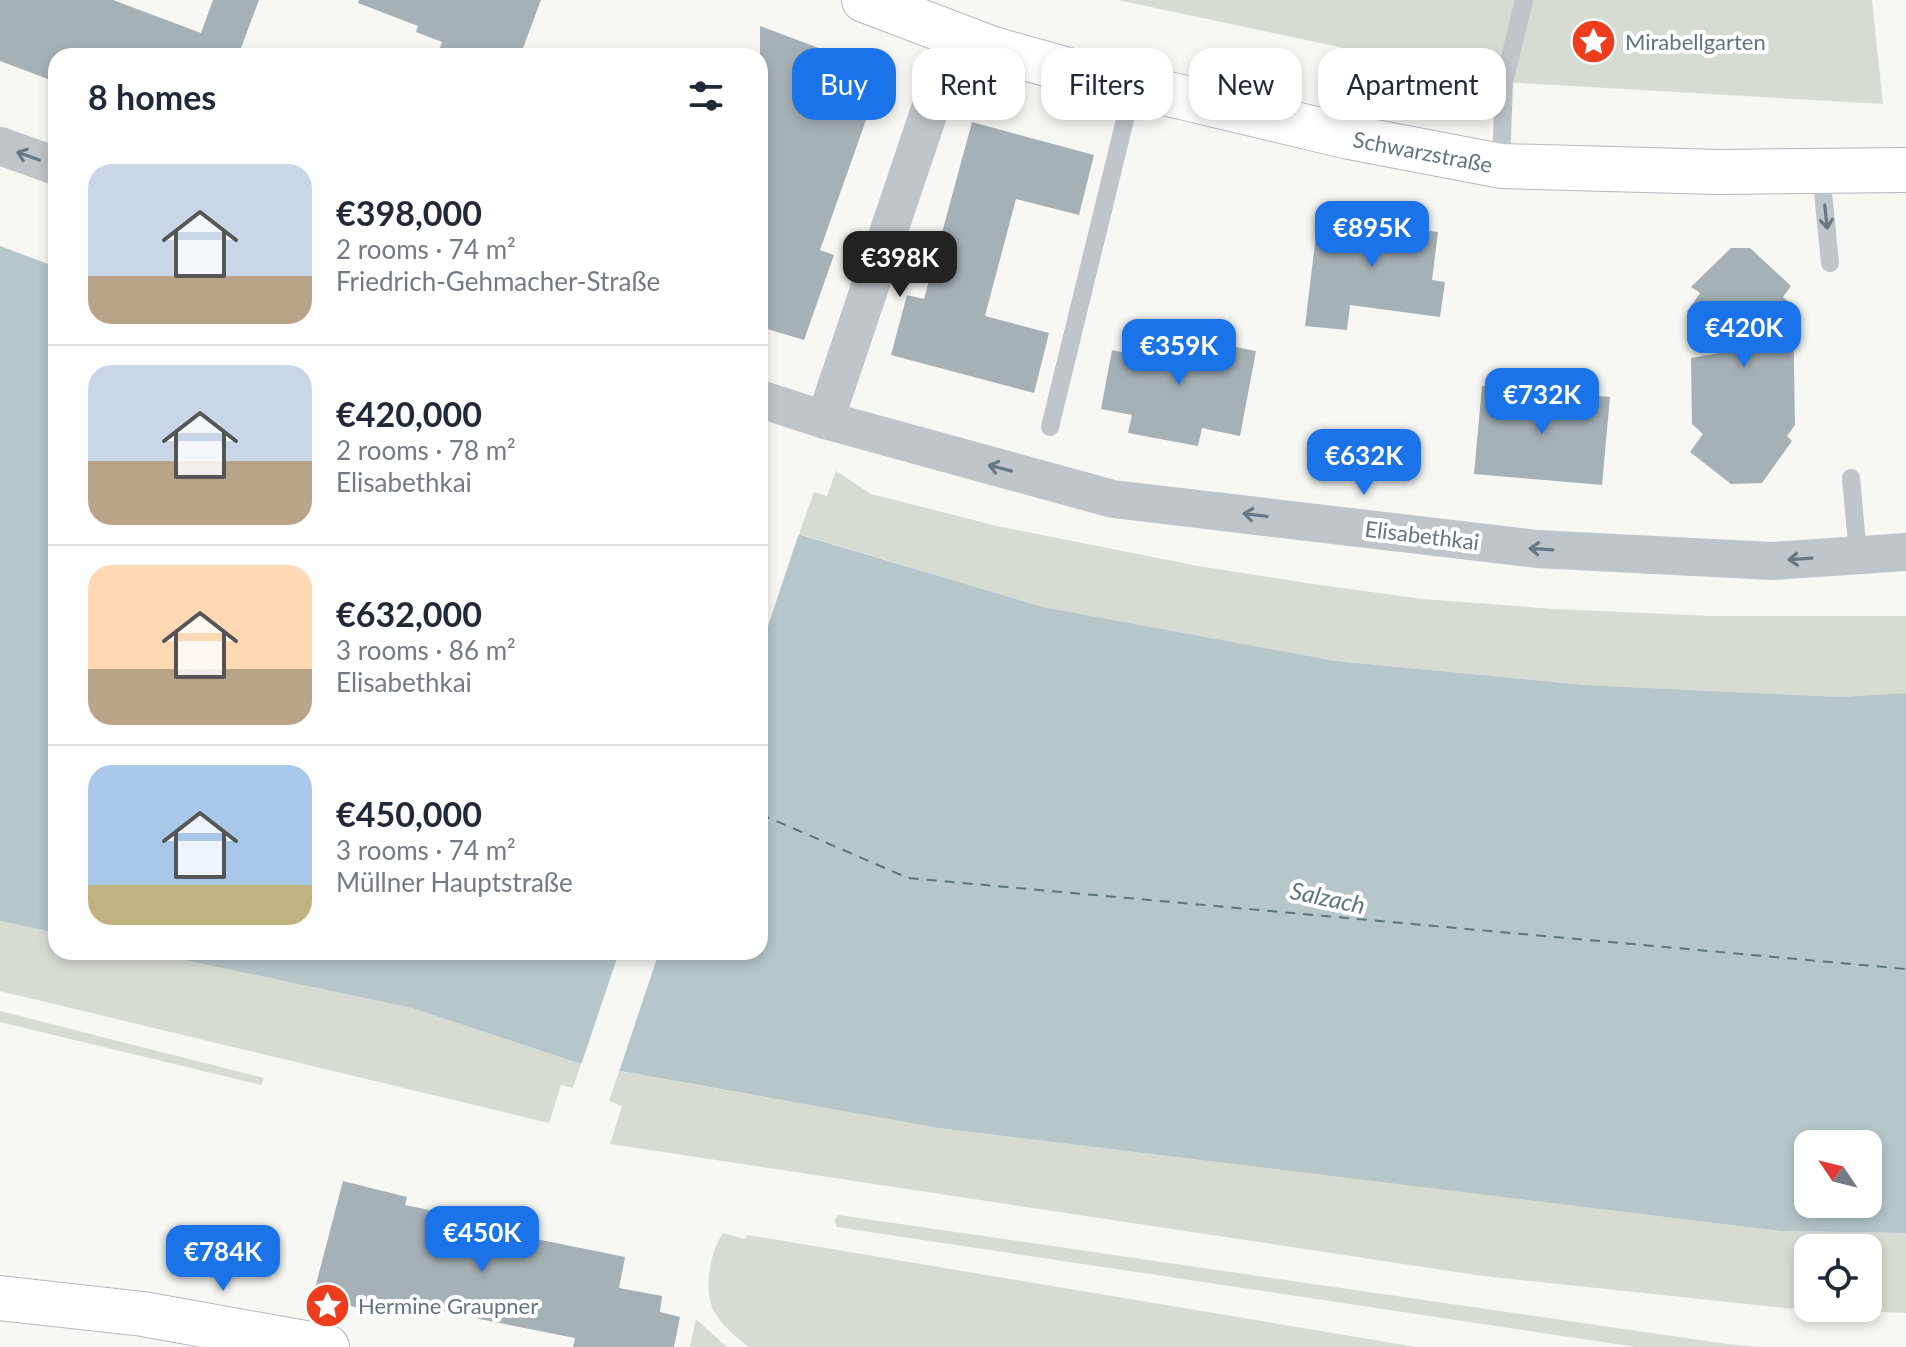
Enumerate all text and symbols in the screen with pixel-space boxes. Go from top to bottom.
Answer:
place icon: Mirabellgarten [1570,17,1618,65]
place label: Mirabellgarten [1625,28,1766,55]
chip: Buy [792,48,896,120]
chip: Rent [912,48,1025,120]
chip: Filters [1041,48,1173,120]
chip: New [1189,48,1302,120]
chip: Apartment [1318,48,1506,120]
icon: filters [684,74,728,118]
text: 8 homes [88,76,216,117]
street label: Schwarzstraße [1351,125,1495,178]
one-way arrow [16,148,41,162]
text: €398,000 [336,192,482,233]
icon: home [152,196,248,292]
pin: €895K [1316,201,1428,269]
one-way arrow [1819,204,1834,230]
text: €895K [1333,211,1411,243]
pin: €398K [844,231,956,299]
text: 2 rooms · 74 m² [336,233,516,265]
text: €398K [861,241,939,273]
text: Friedrich-Gehmacher-Straße [336,265,660,297]
pin: €420K [1688,301,1800,369]
text: €420K [1705,311,1783,343]
pin: €359K [1123,319,1235,387]
text: €359K [1140,329,1218,361]
pin: €732K [1486,368,1598,436]
text: €732K [1503,378,1581,410]
text: €420,000 [336,393,482,434]
icon: home [152,397,248,493]
pin: €632K [1308,429,1420,497]
text: 2 rooms · 78 m² [336,434,516,466]
text: €632K [1325,439,1403,471]
one-way arrow [987,459,1013,474]
text: Elisabethkai [336,466,472,498]
one-way arrow [1242,508,1268,523]
street label: Elisabethkai [1363,515,1481,555]
one-way arrow [1528,541,1555,556]
one-way arrow [1787,552,1814,567]
text: €632,000 [336,593,482,634]
icon: home [152,597,248,693]
text: 3 rooms · 86 m² [336,634,516,666]
text: Elisabethkai [336,666,472,698]
text: €450,000 [336,793,482,834]
icon: home [152,797,248,893]
text: 3 rooms · 74 m² [336,834,516,866]
text: Müllner Hauptstraße [336,866,573,898]
water label: Salzach [1288,875,1368,919]
north arrow [1794,1130,1882,1218]
map controls [1794,1130,1882,1322]
pin: €450K [426,1206,538,1274]
text: €450K [443,1216,521,1248]
pin: €784K [167,1225,279,1293]
button: locate [1794,1234,1882,1322]
text: €784K [184,1235,262,1267]
place icon: Hermine Graupner [303,1281,351,1329]
place label: Hermine Graupner [358,1292,538,1319]

